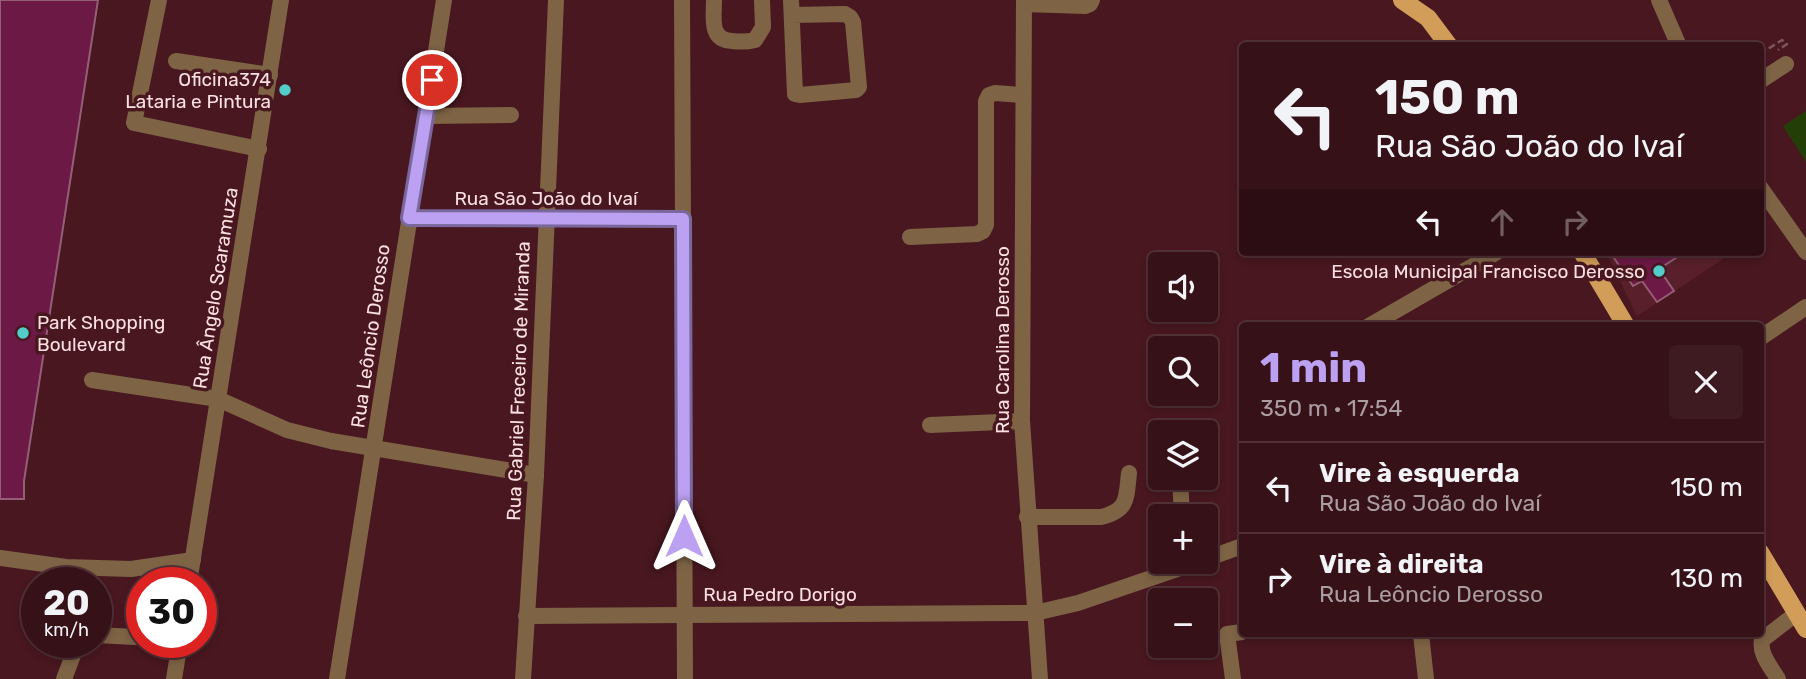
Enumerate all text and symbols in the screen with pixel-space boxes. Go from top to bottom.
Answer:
pin [402,50,462,110]
icon: arrive [413,61,451,99]
place label: Oficina374 Lataria e Pintura [125,68,271,113]
text: 150 m [1375,68,1520,126]
icon: left [1260,70,1351,161]
marker: Oficina374 Lataria e Pintura [277,82,293,98]
text: Rua São João do Ivaí [1375,127,1684,165]
street label: Rua Ângelo Scaramuza [188,186,243,391]
street label: Rua São João do Ivaí [454,187,639,210]
icon: left [1410,203,1448,241]
icon: ahead [1483,203,1521,241]
icon: right [1556,203,1594,241]
street label: Rua Gabriel Freceiro de Miranda [502,241,535,521]
street label: Rua Leôncio Derosso [346,243,395,429]
street label: Rua Carolina Derosso [991,246,1014,434]
map controls [1148,252,1218,658]
button: sound [1148,252,1218,322]
place label: Escola Municipal Francisco Derosso [1331,260,1645,283]
marker: Escola Municipal Francisco Derosso [1651,263,1667,279]
place label: Park Shopping Boulevard [37,311,165,356]
marker: Park Shopping Boulevard [15,325,31,341]
button: search [1148,336,1218,406]
text: 1 min [1260,343,1367,393]
button: close [1669,345,1743,419]
text: 350 m · 17:54 [1260,394,1403,422]
button: layers [1148,420,1218,490]
text: Vire à esquerda [1319,458,1520,489]
icon: left [1260,469,1298,507]
text: 150 m [1670,472,1743,503]
text: Rua São João do Ivaí [1319,489,1541,517]
position arrow [647,499,721,573]
button: + [1148,504,1218,574]
text: Vire à direita [1319,549,1484,580]
icon: right [1260,560,1298,598]
text: 130 m [1670,563,1743,594]
speed limit sign: 30 [126,567,217,658]
text: Rua Leôncio Derosso [1319,580,1543,608]
text: 20 [43,582,90,624]
street label: Rua Pedro Dorigo [703,583,857,606]
button: − [1148,588,1218,658]
text: km/h [44,619,89,641]

